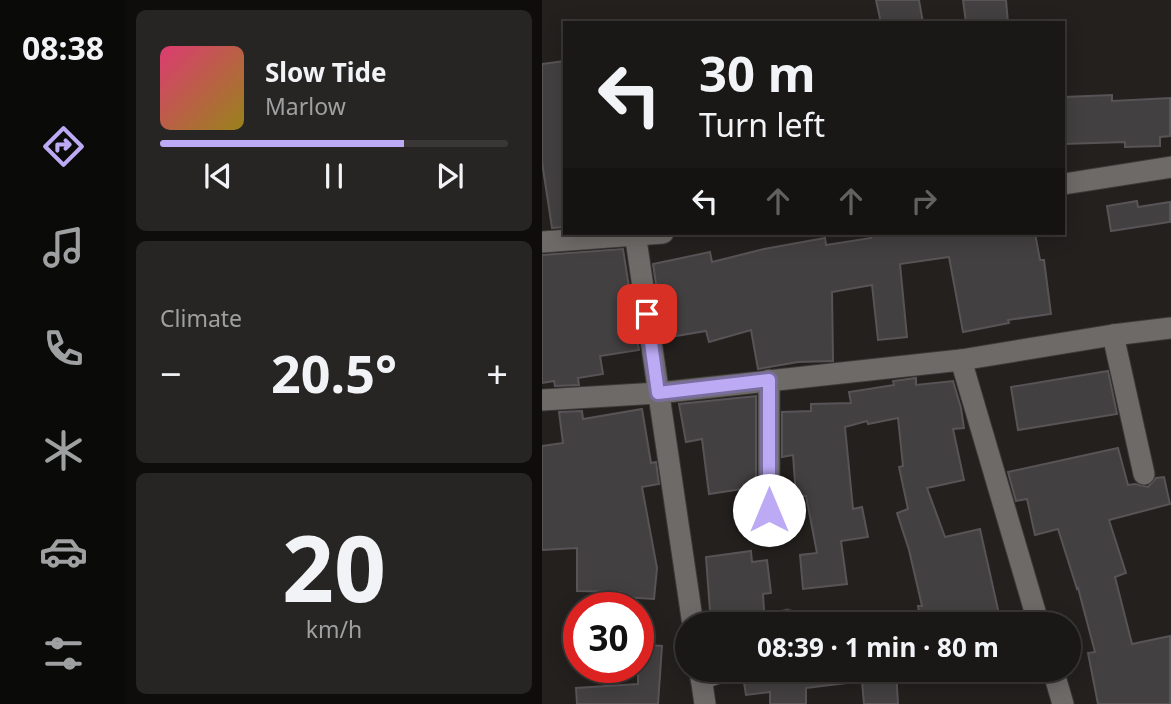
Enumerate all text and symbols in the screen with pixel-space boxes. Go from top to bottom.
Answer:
text: 08:38 [22,26,104,69]
text: 30 m [699,40,816,106]
icon: left [584,49,675,140]
text: Slow Tide [265,54,387,90]
text: Marlow [265,90,346,122]
text: Turn left [699,103,825,146]
icon: directions [39,122,88,171]
icon: previous [199,157,237,195]
icon: pause [315,157,353,195]
icon: next [431,157,469,195]
icon: left [686,182,724,220]
icon: ahead [759,182,797,220]
icon: ahead [832,182,870,220]
icon: right [905,182,943,220]
icon: music [39,223,88,272]
pin [617,284,677,344]
icon: arrive [628,295,666,333]
text: Climate [160,302,242,334]
icon: phone [39,324,88,373]
text: 20.5° [271,337,397,408]
text: − [160,347,182,399]
text: + [486,347,508,399]
icon: climate [39,426,88,475]
position arrow [732,473,806,547]
text: 20 [282,505,386,629]
icon: car [39,527,88,576]
speed limit sign: 30 [563,592,654,683]
text: km/h [306,613,362,645]
icon: filters [39,629,88,678]
text: 08:39 · 1 min · 80 m [757,629,999,665]

